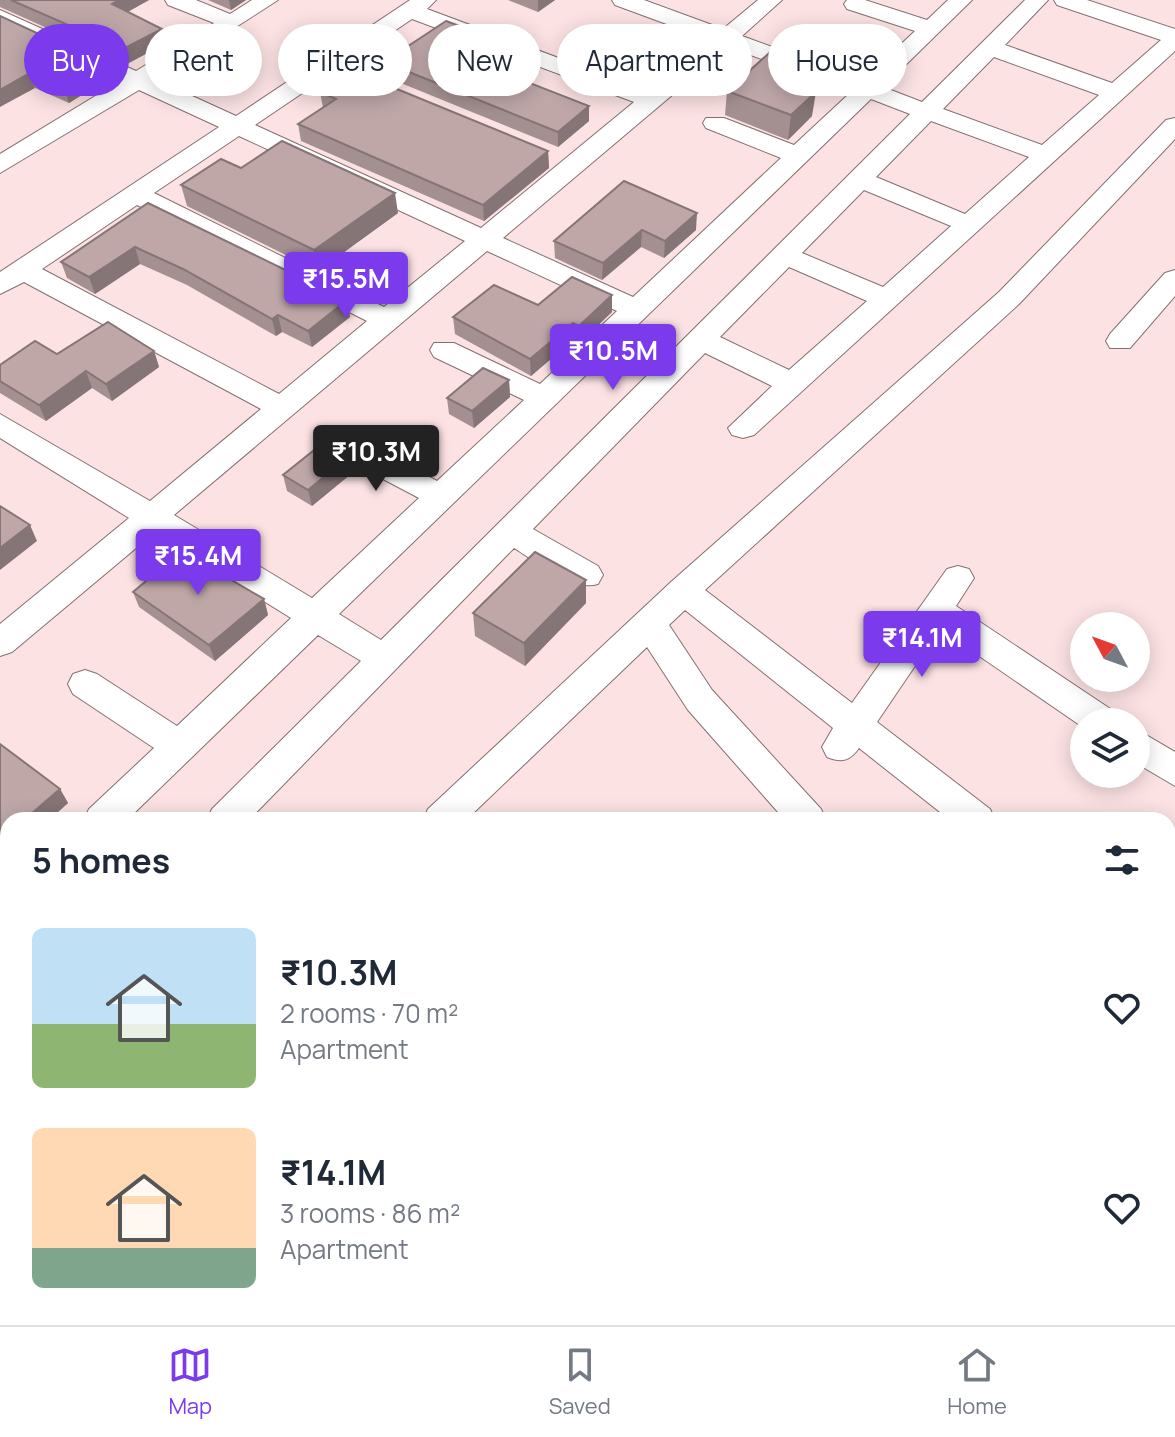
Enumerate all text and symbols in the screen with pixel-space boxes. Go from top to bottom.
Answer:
chip: Buy [24,24,129,96]
chip: Rent [145,24,262,96]
chip: Filters [278,24,412,96]
chip: New [428,24,541,96]
chip: Apartment [557,24,752,96]
chip: House [768,24,907,96]
pin: ₹15.5M [281,252,411,320]
text: ₹15.5M [302,260,390,296]
pin: ₹10.5M [548,324,678,392]
text: ₹10.5M [568,332,658,368]
pin: ₹10.3M [311,425,441,493]
text: ₹10.3M [331,433,421,469]
pin: ₹15.4M [133,529,263,597]
text: ₹15.4M [154,537,242,573]
pin: ₹14.1M [857,611,987,679]
north arrow [1070,612,1150,692]
map controls [1070,612,1150,788]
text: ₹14.1M [881,619,963,655]
button: layers [1070,708,1150,788]
text: 5 homes [32,837,170,883]
icon: filters [1100,838,1144,882]
text: ₹10.3M [280,949,397,995]
icon: home [96,960,192,1056]
icon: heart [1100,986,1144,1030]
text: 2 rooms · 70 m² [280,995,458,1031]
text: Apartment [280,1031,409,1067]
text: ₹14.1M [280,1149,386,1195]
icon: home [96,1160,192,1256]
icon: heart [1100,1186,1144,1230]
text: 3 rooms · 86 m² [280,1195,460,1231]
text: Apartment [280,1231,409,1267]
tab: Map [168,1343,212,1421]
tab: Saved [549,1343,611,1421]
tab: Home [947,1343,1007,1421]

